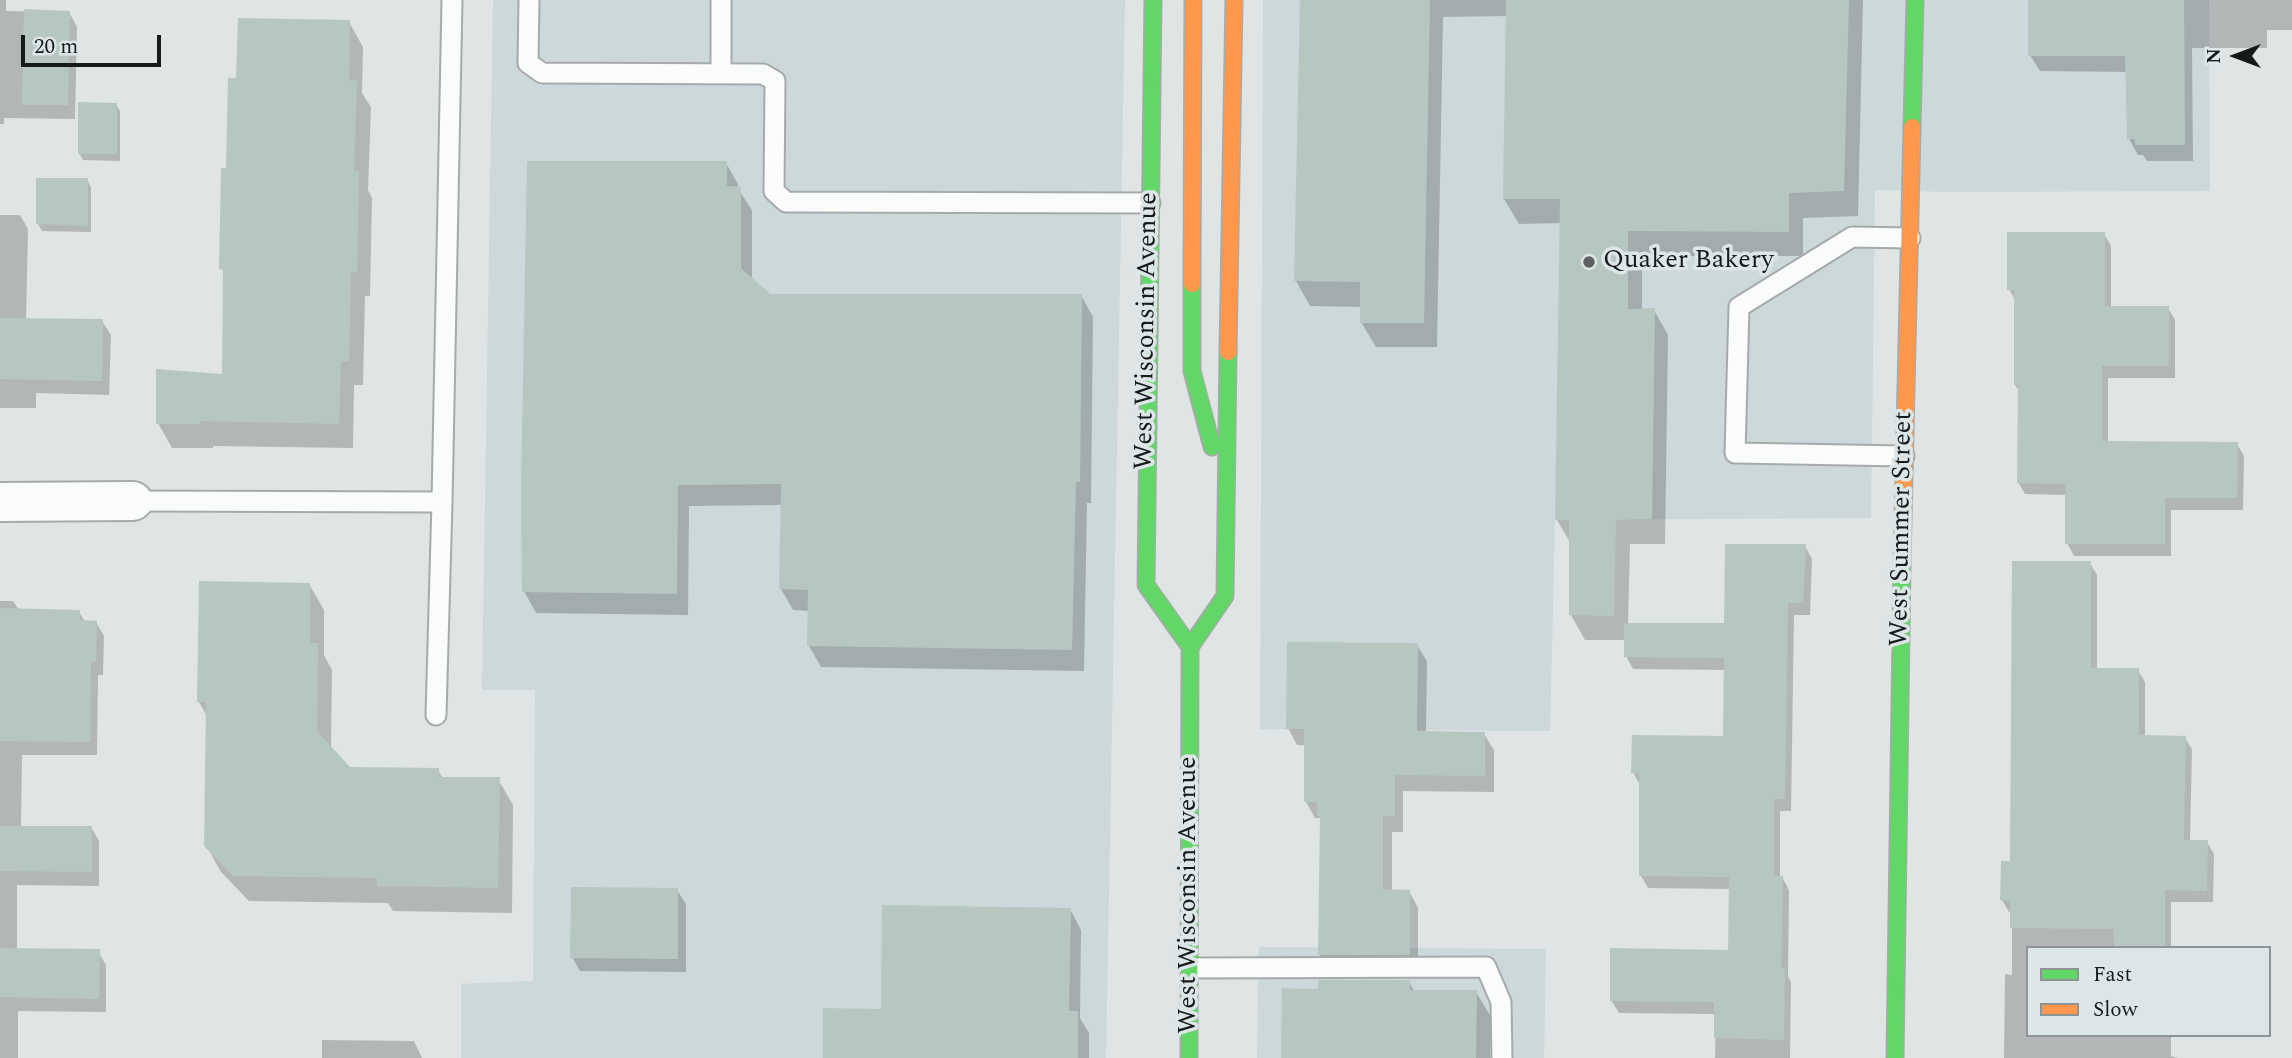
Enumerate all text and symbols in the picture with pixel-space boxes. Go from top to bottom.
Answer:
scale bar [24,21,164,65]
north arrow [2201,21,2271,91]
text: 20 m [34,31,78,63]
text: N [2200,48,2229,64]
street label: West Wisconsin Avenue [1130,192,1166,470]
place label: Quaker Bakery [1603,246,1774,278]
marker: Quaker Bakery [1581,254,1597,270]
street label: West Summer Street [1885,411,1921,647]
street label: West Wisconsin Avenue [1174,756,1206,1034]
legend [2026,946,2271,1037]
text: Fast [2093,959,2132,991]
text: Slow [2093,994,2137,1026]

